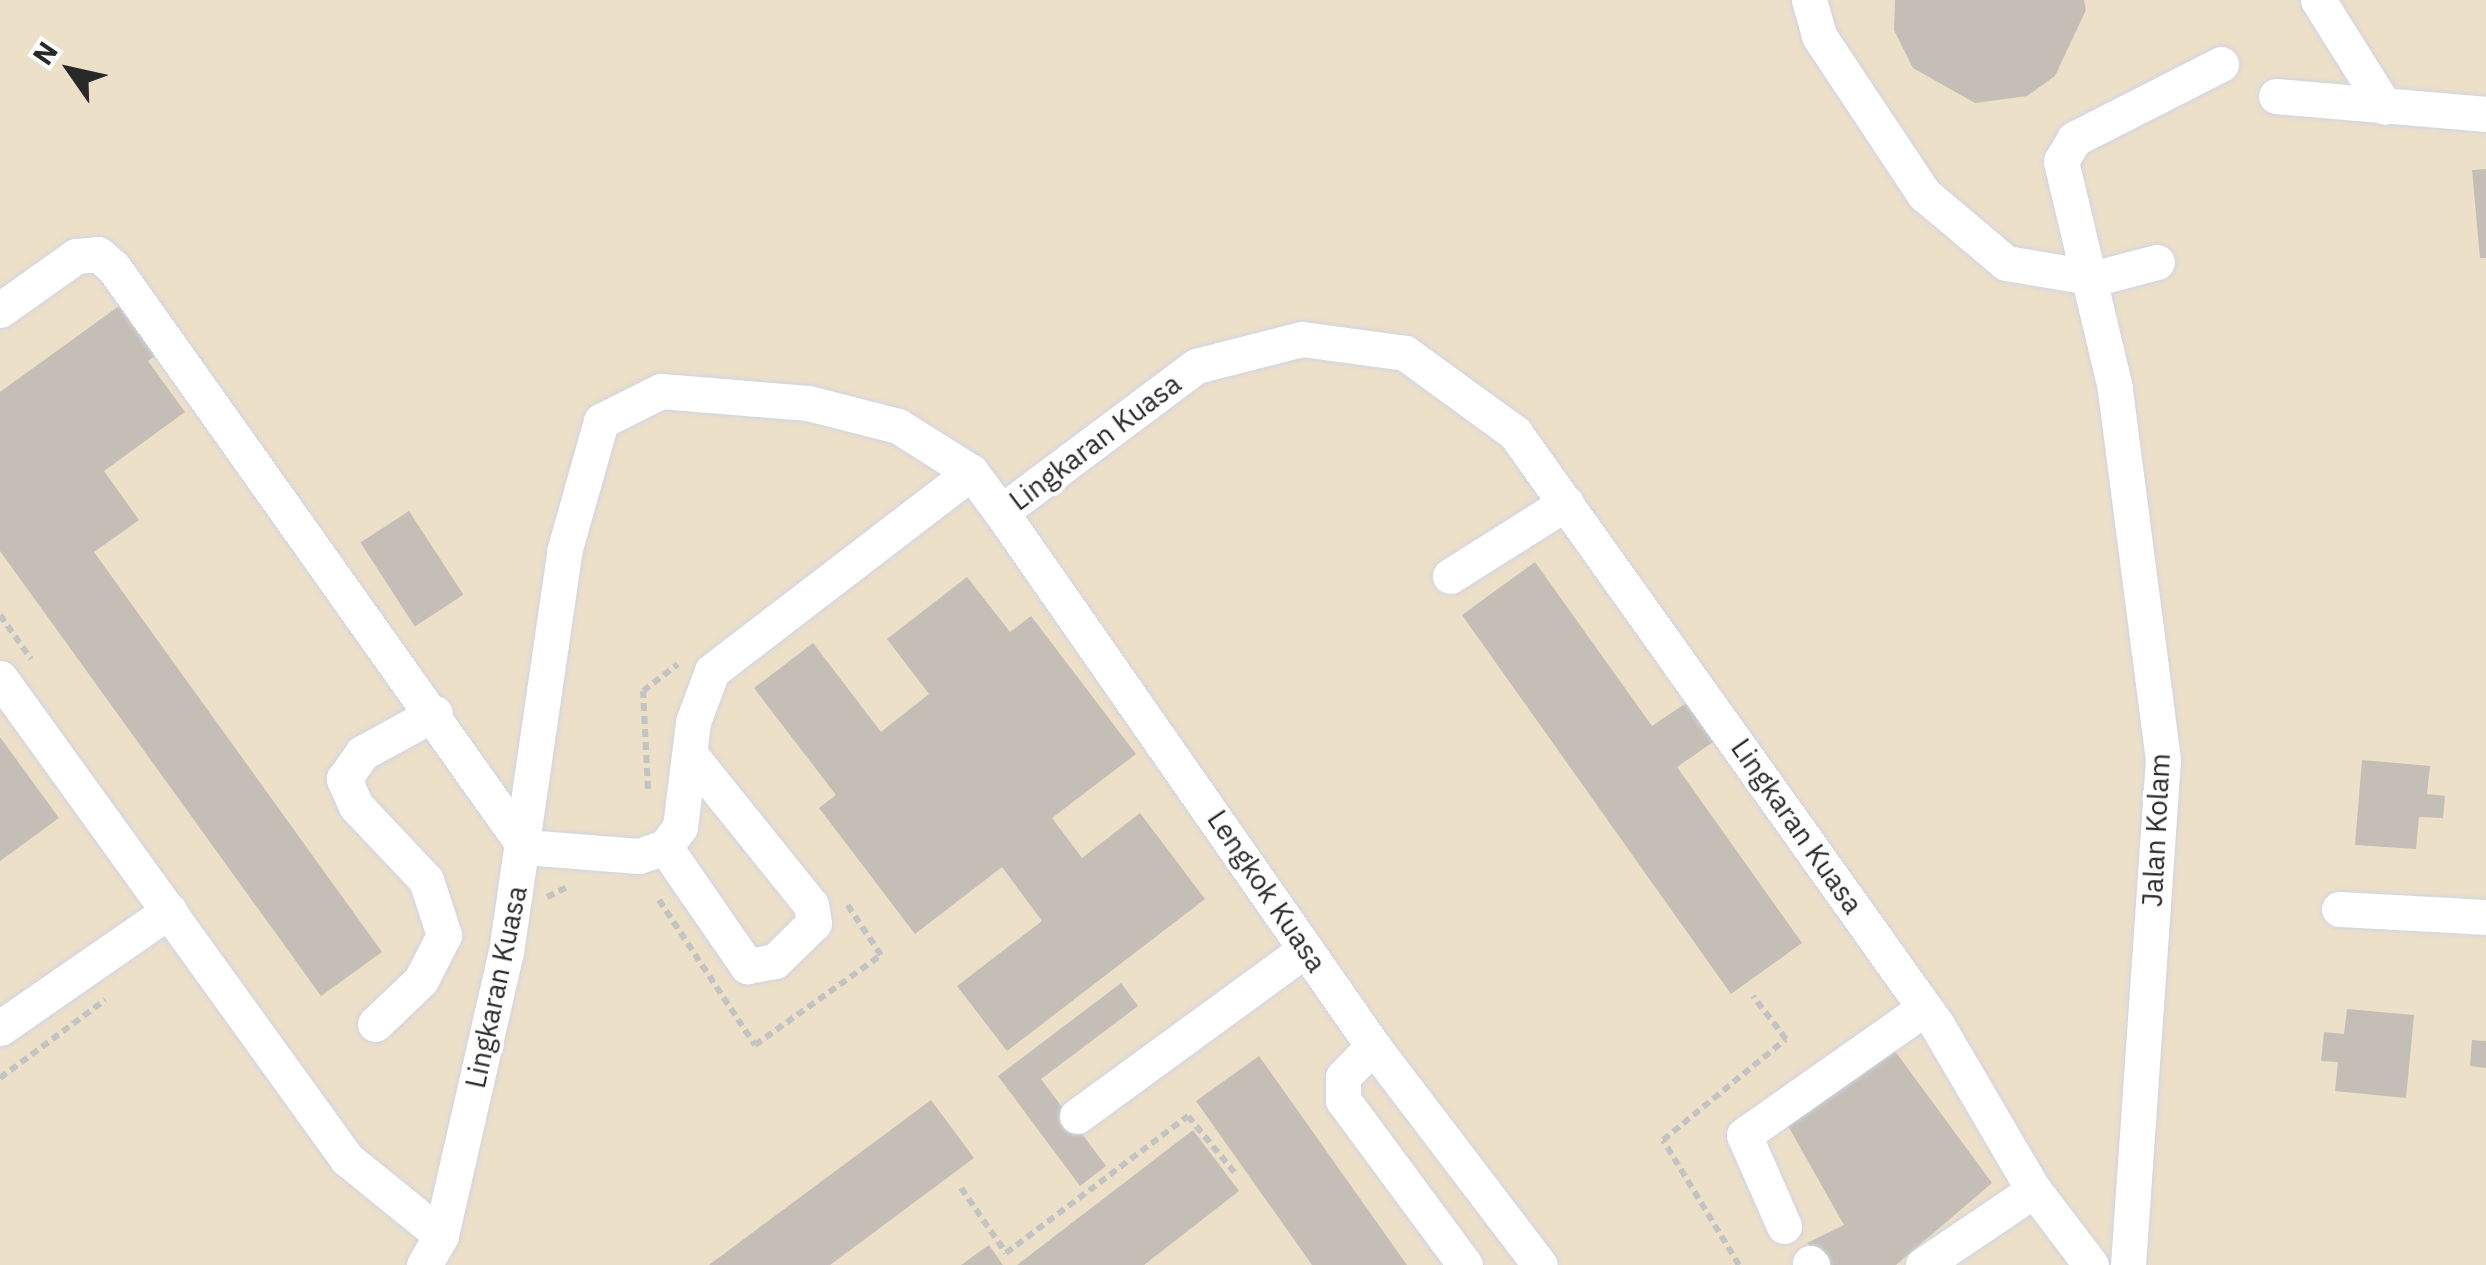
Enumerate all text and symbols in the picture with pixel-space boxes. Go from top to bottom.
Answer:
north arrow [20,20,120,120]
text: N [24,34,66,72]
street label: Lingkaran Kuasa [1003,367,1187,517]
street label: Lingkaran Kuasa [1724,732,1870,920]
street label: Jalan Kolam [2135,752,2177,908]
street label: Lengkok Kuasa [1200,804,1334,978]
street label: Lingkaran Kuasa [458,883,534,1091]

